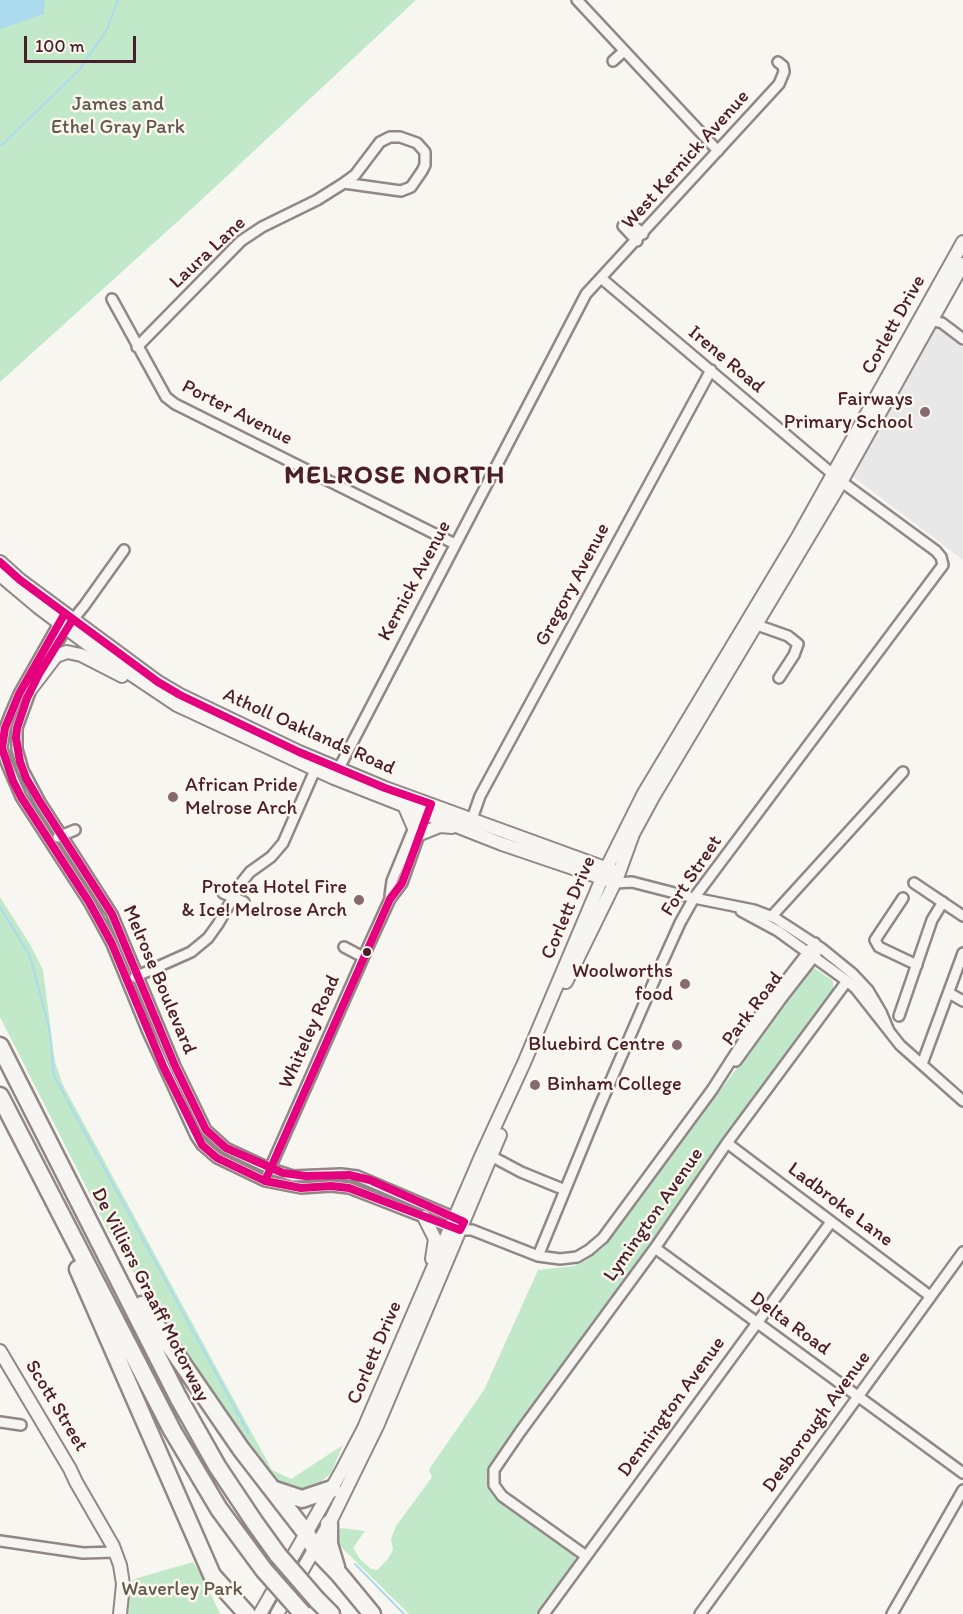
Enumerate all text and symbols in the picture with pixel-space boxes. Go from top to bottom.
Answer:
scale bar [27,24,140,62]
text: 100 m [35,35,85,57]
street label: West Kernick Avenue [617,85,755,235]
park label: James and Ethel Gray Park [51,93,185,140]
street label: Laura Lane [165,212,251,294]
street label: Corlett Drive [857,271,931,379]
street label: Irene Road [683,321,769,399]
street label: Porter Avenue [178,375,296,451]
place label: Fairways Primary School [784,388,913,435]
marker: Fairways Primary School [918,405,932,419]
district label: MELROSE NORTH [284,460,506,492]
street label: Kernick Avenue [373,517,457,645]
street label: Gregory Avenue [530,519,616,651]
street label: Atholl Oaklands Road [219,683,399,781]
place label: African Pride Melrose Arch [185,774,298,821]
marker: African Pride Melrose Arch [166,790,180,804]
street label: Fort Street [656,831,728,921]
street label: Corlett Drive [536,853,602,963]
place label: Protea Hotel Fire & Ice! Melrose Arch [181,876,347,923]
marker: Protea Hotel Fire & Ice! Melrose Arch [352,893,366,907]
street label: Melrose Boulevard [117,902,201,1058]
unlabelled marker [361,946,373,958]
place label: Woolworths food [572,960,673,1007]
street label: Park Road [717,967,789,1051]
street label: Whiteley Road [274,971,346,1093]
marker: Woolworths food [678,977,692,991]
place label: Bluebird Centre [528,1033,665,1057]
marker: Bluebird Centre [670,1038,684,1052]
place label: Binham College [547,1073,682,1097]
marker: Binham College [528,1078,542,1092]
street label: Lymington Avenue [599,1143,709,1287]
street label: Ladbroke Lane [783,1158,897,1252]
street label: De Villiers Graaff Motorway [85,1184,215,1406]
street label: Delta Road [745,1287,835,1361]
street label: Corlett Drive [342,1298,408,1408]
street label: Dennington Avenue [613,1332,731,1482]
street label: Desborough Avenue [758,1347,876,1497]
street label: Scott Street [19,1356,93,1456]
park label: Waverley Park [121,1578,243,1602]

